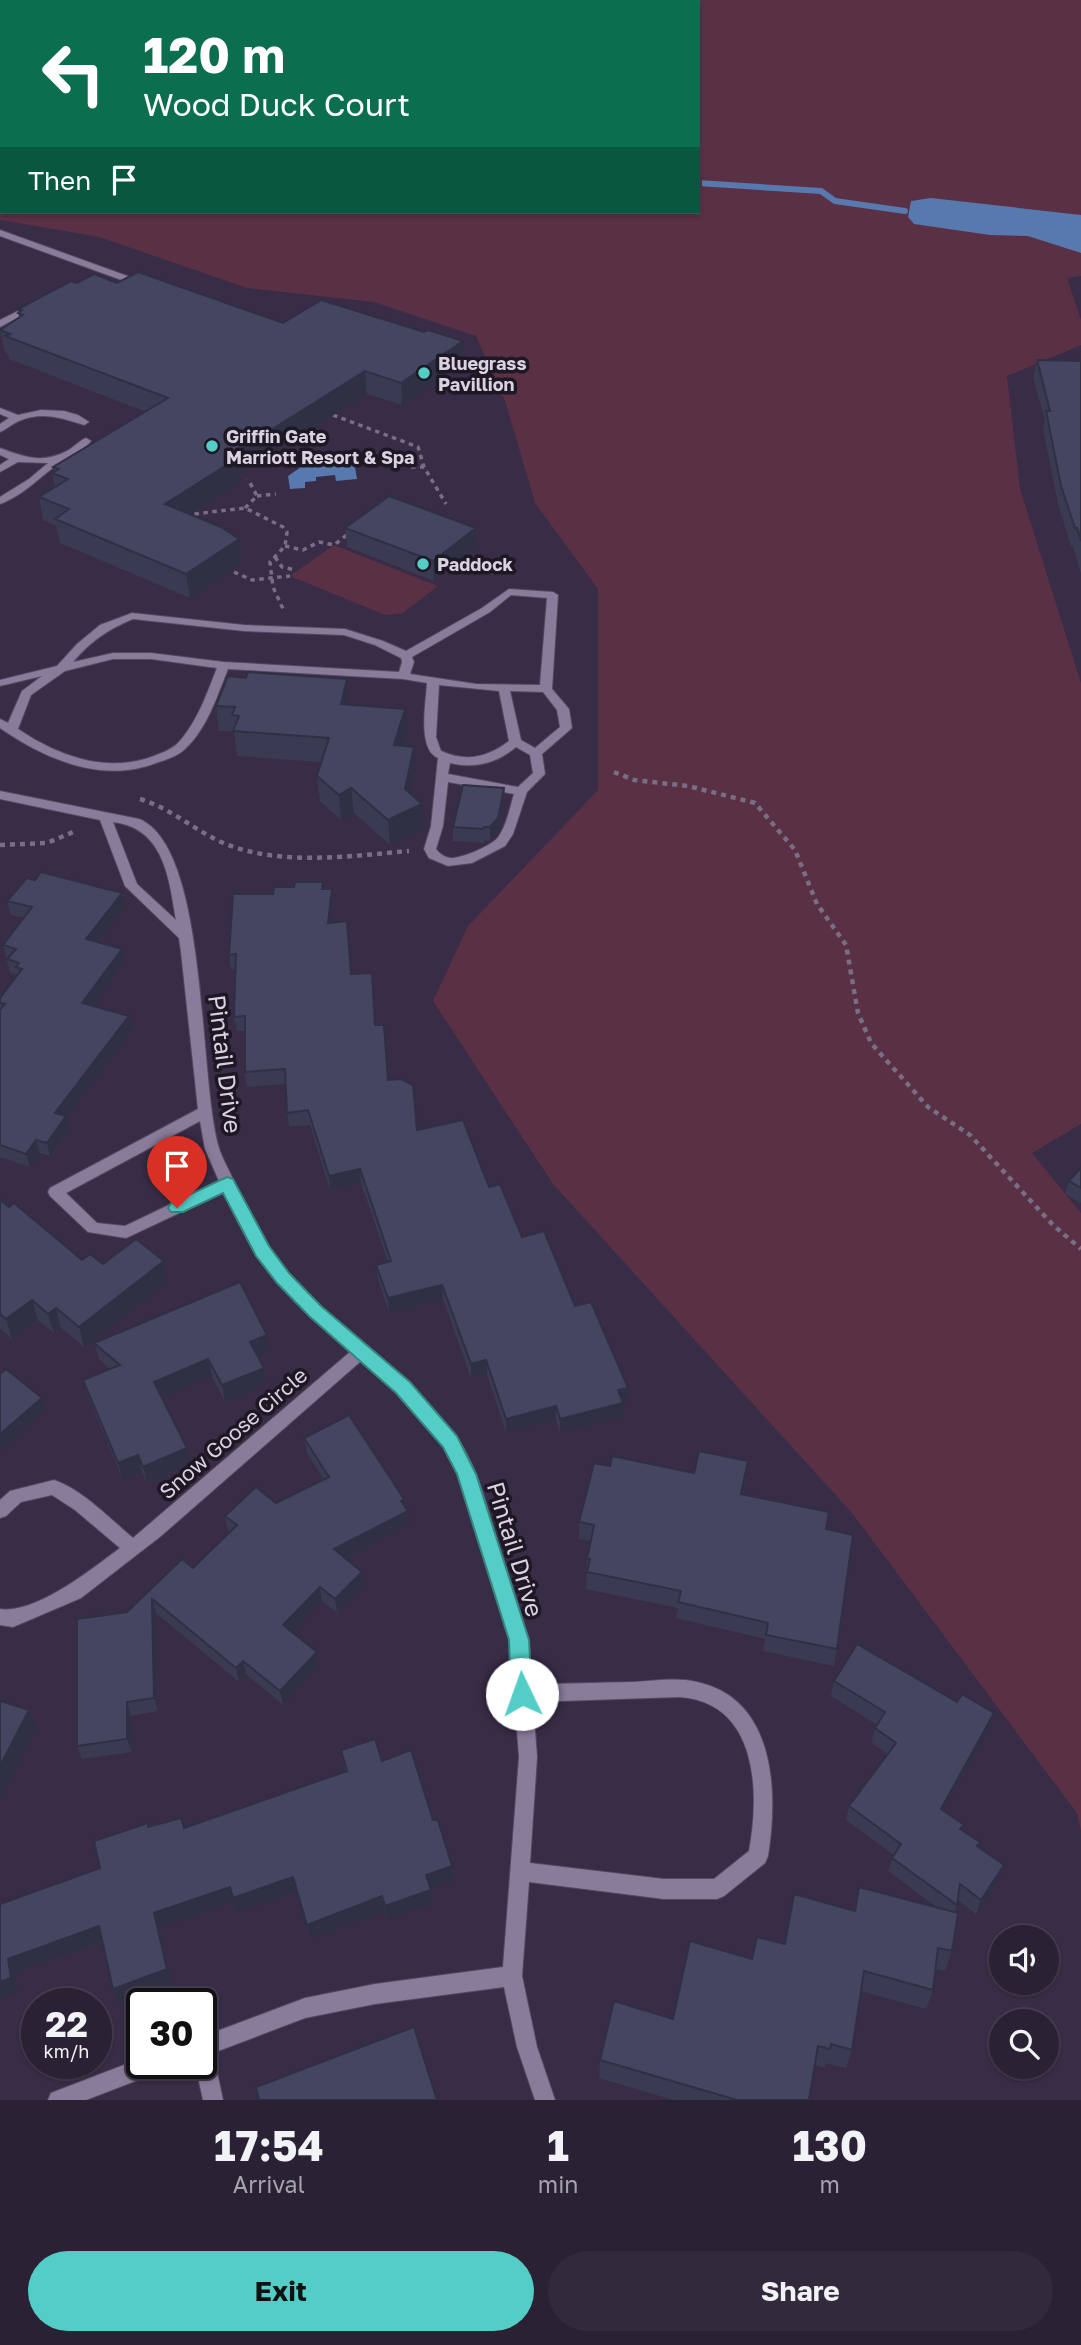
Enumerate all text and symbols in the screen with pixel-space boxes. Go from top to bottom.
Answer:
text: 120 m [143,25,285,84]
icon: left [28,28,119,119]
text: Wood Duck Court [143,85,410,123]
icon: arrive [105,161,143,199]
text: Then [28,165,91,196]
place label: Bluegrass Pavillion [438,352,526,395]
marker: Bluegrass Pavillion [416,365,432,381]
place label: Griffin Gate Marriott Resort & Spa [226,425,415,468]
marker: Griffin Gate Marriott Resort & Spa [204,438,220,454]
place label: Paddock [437,553,514,575]
marker: Paddock [415,556,431,572]
street label: Pintail Drive [203,993,249,1135]
pin [147,1136,207,1208]
icon: arrive [158,1147,196,1185]
street label: Snow Goose Circle [154,1362,312,1504]
street label: Pintail Drive [482,1478,550,1620]
position arrow [485,1657,559,1731]
map controls [989,1925,1059,2079]
button: sound [989,1925,1059,1995]
speed limit sign: 30 [126,1988,217,2079]
text: 22 [45,2003,88,2045]
button: search [989,2009,1059,2079]
text: km/h [44,2040,89,2062]
text: 17:54 [214,2120,324,2170]
text: 1 [547,2120,569,2170]
text: 130 [792,2120,867,2170]
text: Arrival [233,2170,305,2198]
text: min [538,2170,578,2198]
text: m [820,2170,840,2198]
button: Exit [28,2251,534,2331]
button: Share [548,2251,1053,2331]

